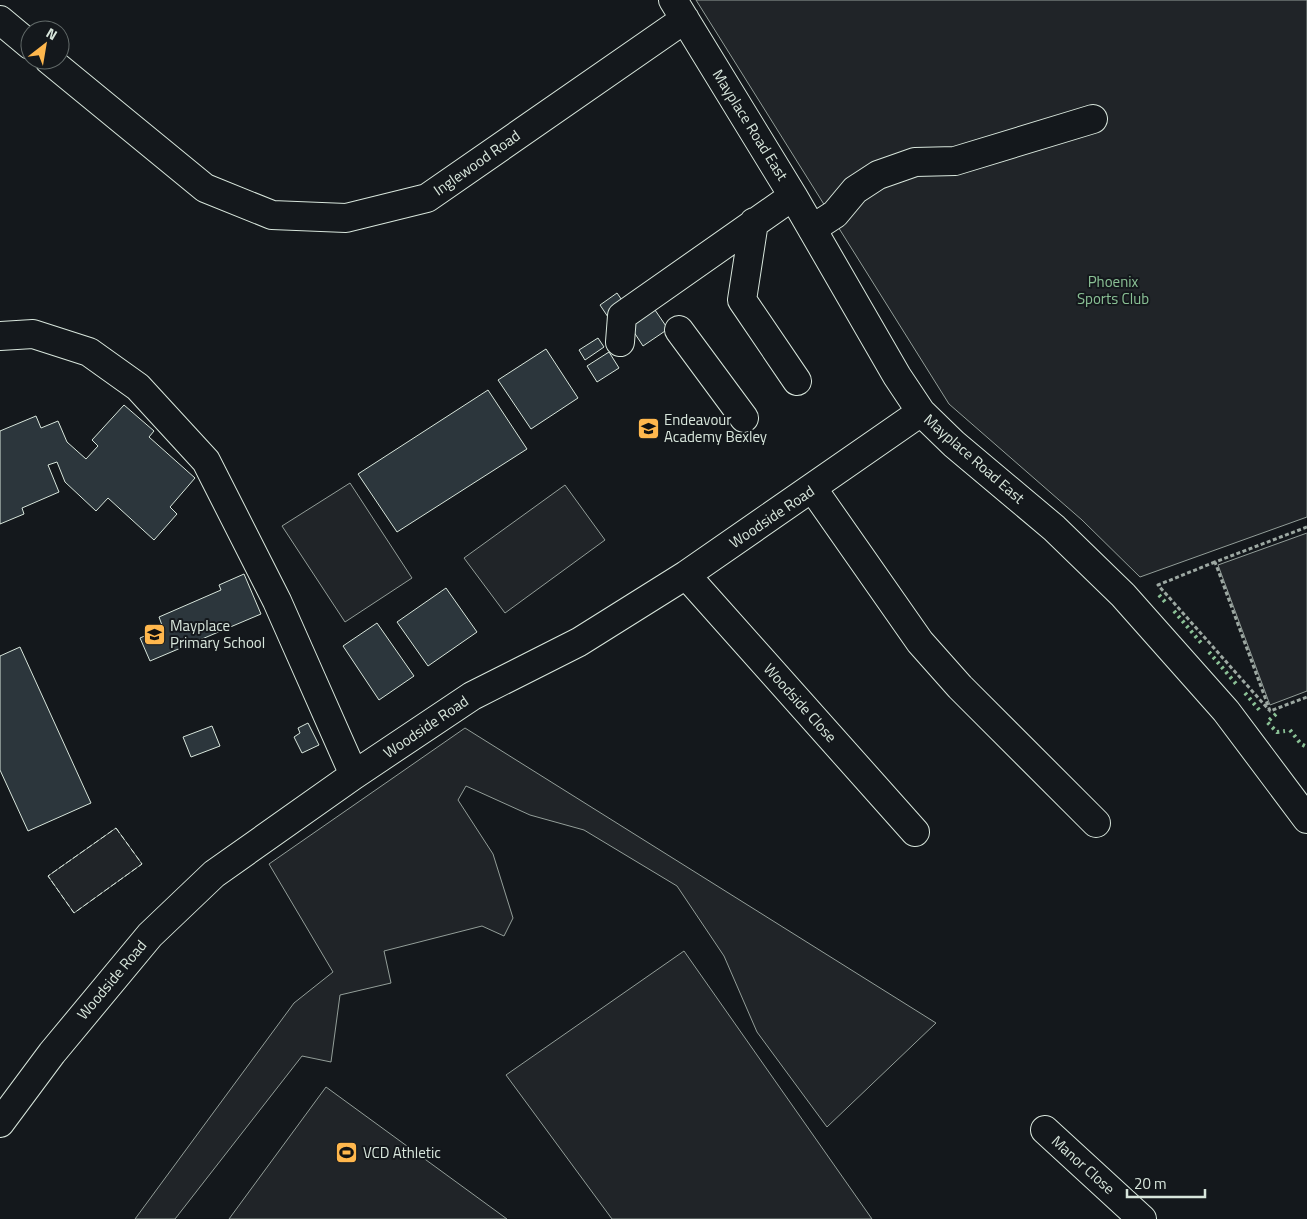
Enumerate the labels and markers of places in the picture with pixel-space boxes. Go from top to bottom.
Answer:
place label: Endeavour Academy Bexley [664,408,767,448]
school or university icon: Endeavour Academy Bexley [636,417,660,441]
place label: Mayplace Primary School [170,614,265,654]
school or university icon: Mayplace Primary School [142,623,166,647]
sports icon: VCD Athletic [335,1141,359,1165]
place label: VCD Athletic [363,1141,441,1164]

